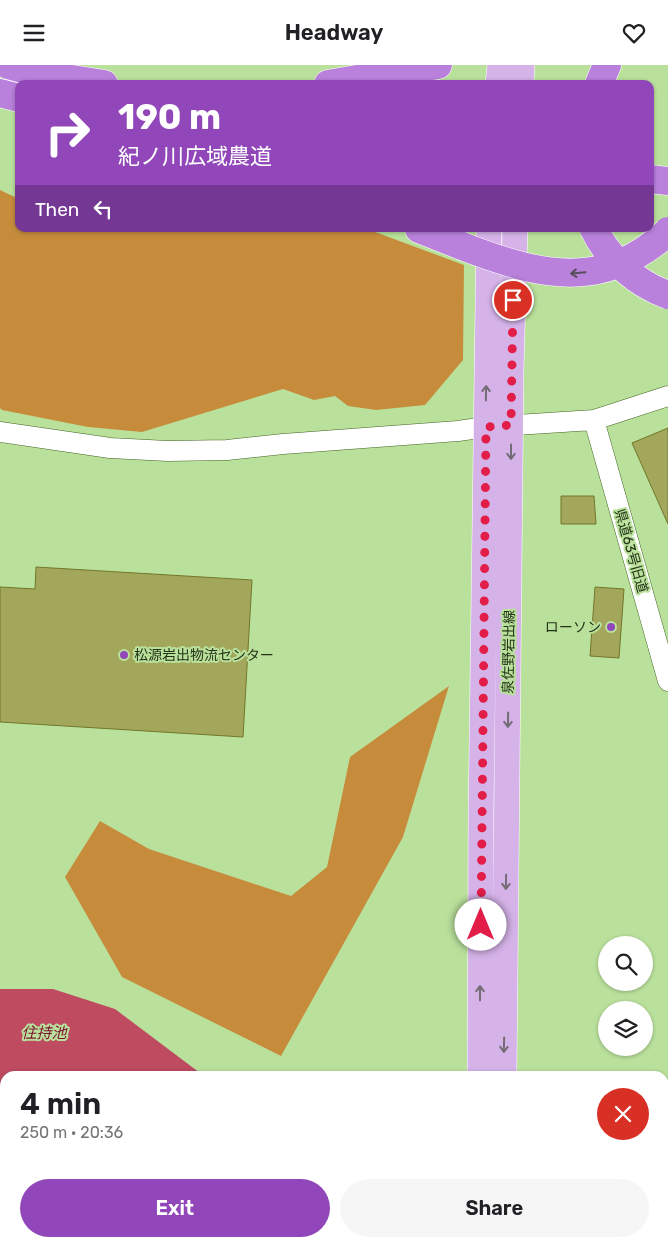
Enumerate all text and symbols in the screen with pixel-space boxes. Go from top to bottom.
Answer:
icon: menu [20,19,48,47]
text: Headway [285,19,383,46]
icon: heart [620,19,648,47]
text: 190 m [118,96,221,138]
icon: right [35,100,100,165]
text: 紀ノ川広域農道 [118,143,272,170]
icon: left [89,195,117,223]
text: Then [35,198,79,221]
one-way arrow [571,268,587,277]
pin [492,279,534,321]
icon: arrive [499,286,527,314]
one-way arrow [481,385,491,401]
one-way arrow [506,444,516,460]
street label: 県道63号旧道 [611,507,651,595]
street label: 泉佐野岩出線 [500,610,518,694]
place label: ローソン [545,619,601,636]
marker: ローソン [605,621,617,633]
place label: 松源岩出物流センター [134,647,274,664]
marker: 松源岩出物流センター [118,649,130,661]
one-way arrow [503,712,513,728]
one-way arrow [501,874,511,890]
position arrow [454,898,506,950]
map controls [598,936,653,1056]
button: search [598,936,653,991]
one-way arrow [476,985,485,1001]
button: layers [598,1001,653,1056]
water label: 住持池 [21,1024,68,1042]
one-way arrow [500,1037,509,1053]
text: 4 min [20,1086,101,1122]
button: close [597,1088,649,1140]
text: 250 m · 20:36 [20,1123,123,1142]
button: Exit [20,1179,330,1237]
button: Share [340,1179,649,1237]

